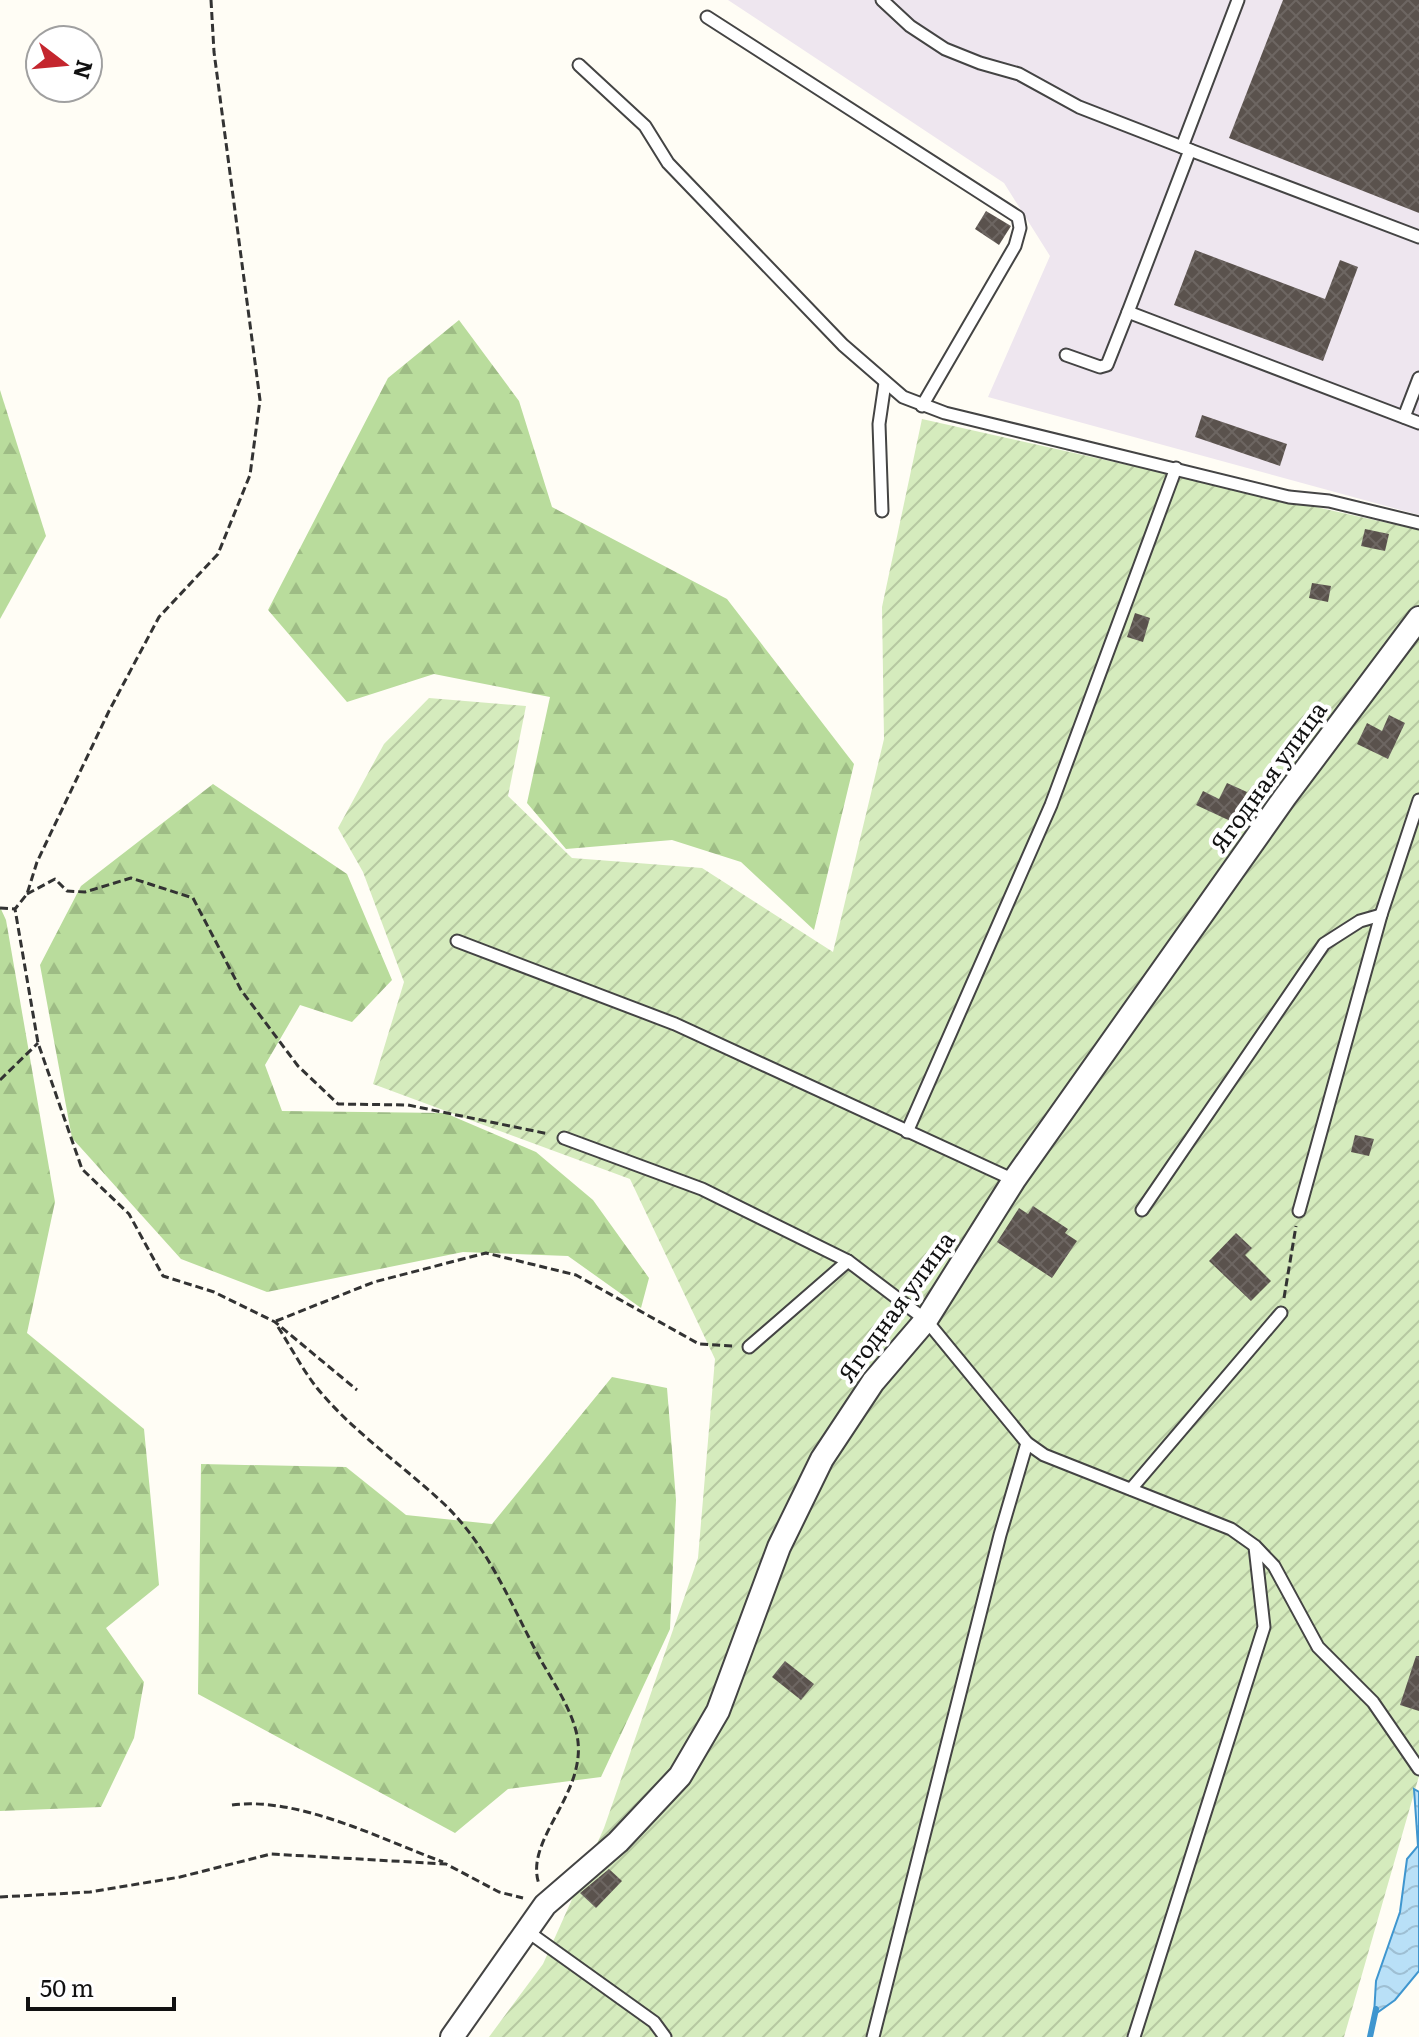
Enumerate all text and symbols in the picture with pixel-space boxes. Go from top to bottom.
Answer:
north arrow [24,24,104,104]
text: N [66,57,103,83]
street label: Ягодная улица [1200,693,1334,858]
street label: Ягодная улица [828,1223,962,1388]
scale bar [28,1961,174,2011]
text: 50 m [40,1969,94,2004]

